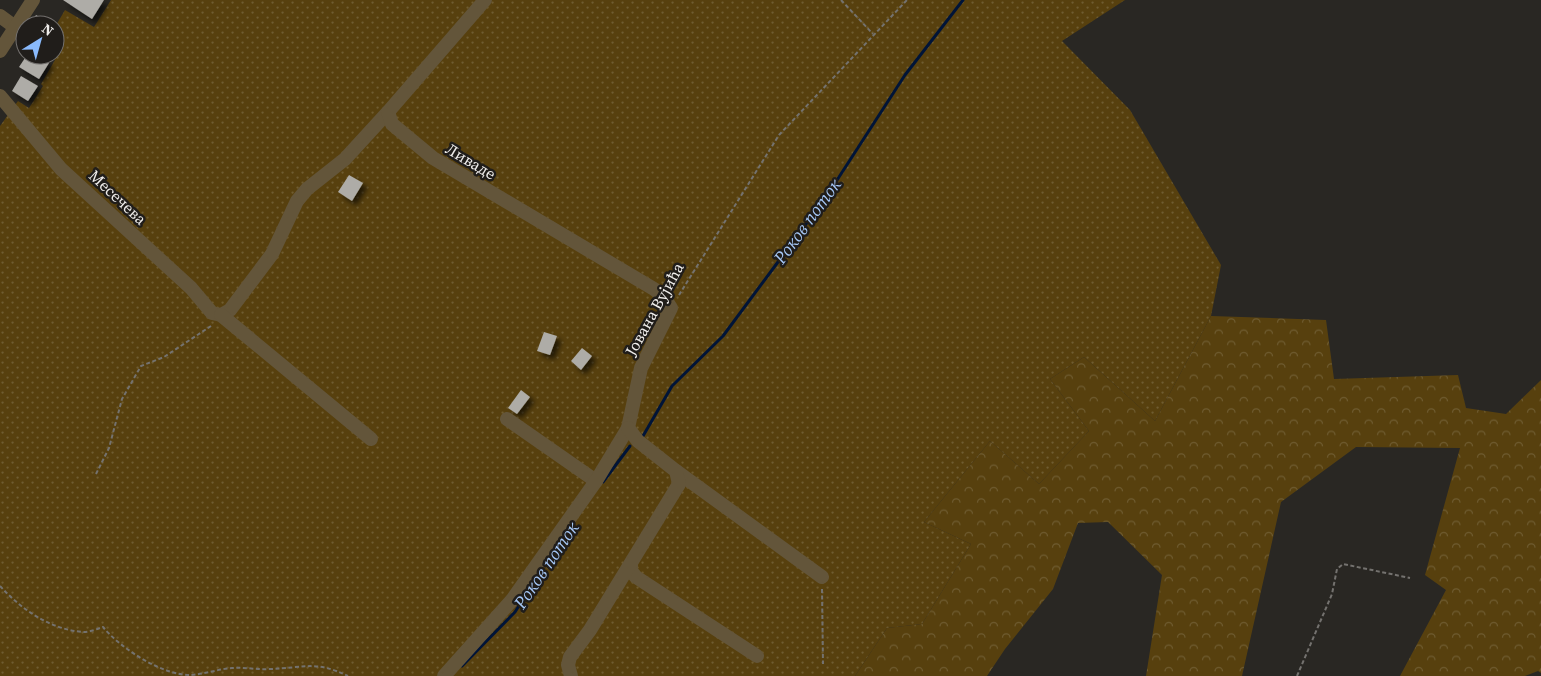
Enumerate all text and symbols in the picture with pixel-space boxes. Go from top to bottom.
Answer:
north arrow [15,15,65,65]
text: N [38,19,58,41]
street label: Ливаде [442,137,500,185]
street label: Месечева [84,165,152,230]
water label: Роков поток [767,173,847,270]
street label: Јована Вујића [619,258,689,360]
water label: Роков поток [507,516,584,614]

